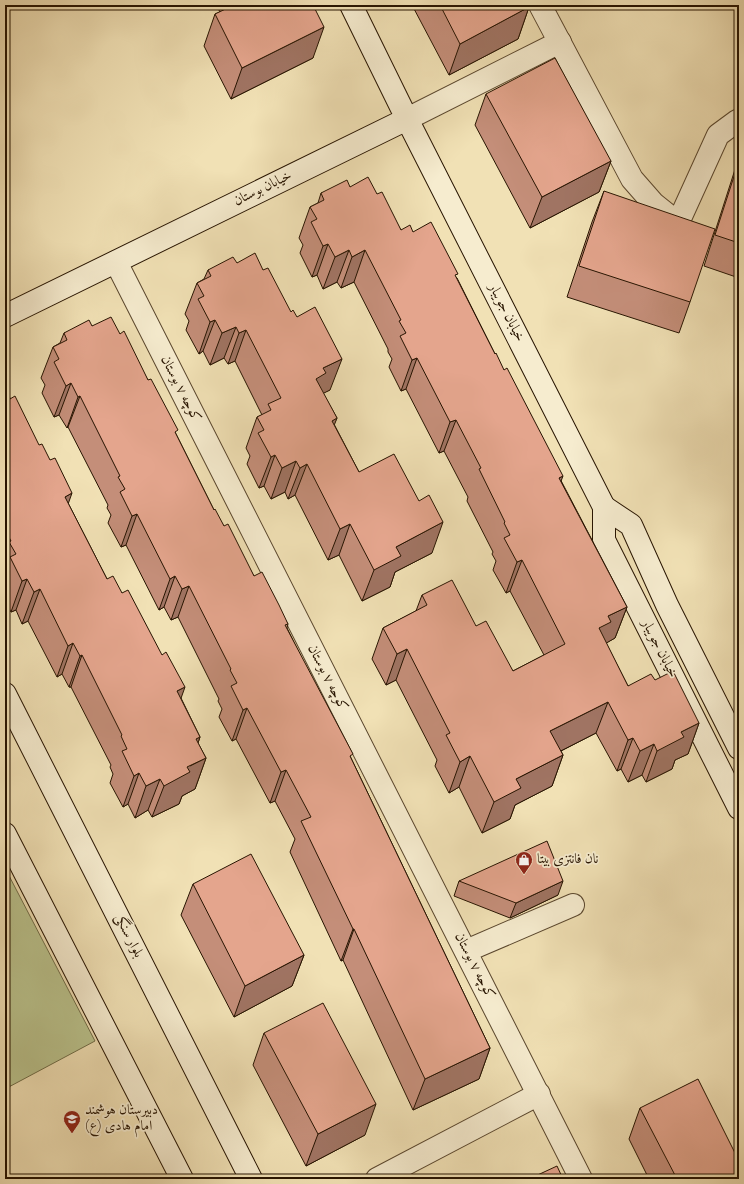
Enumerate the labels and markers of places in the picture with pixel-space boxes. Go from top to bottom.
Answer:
shop icon: نان فانتزی بیتا [514,850,534,875]
place label: نان فانتزی بیتا [537,850,599,870]
place label: دبیرستان هوشمند امام هادی (ع) [85,1101,158,1138]
school or university icon: دبیرستان هوشمند امام هادی (ع) [62,1109,82,1134]

